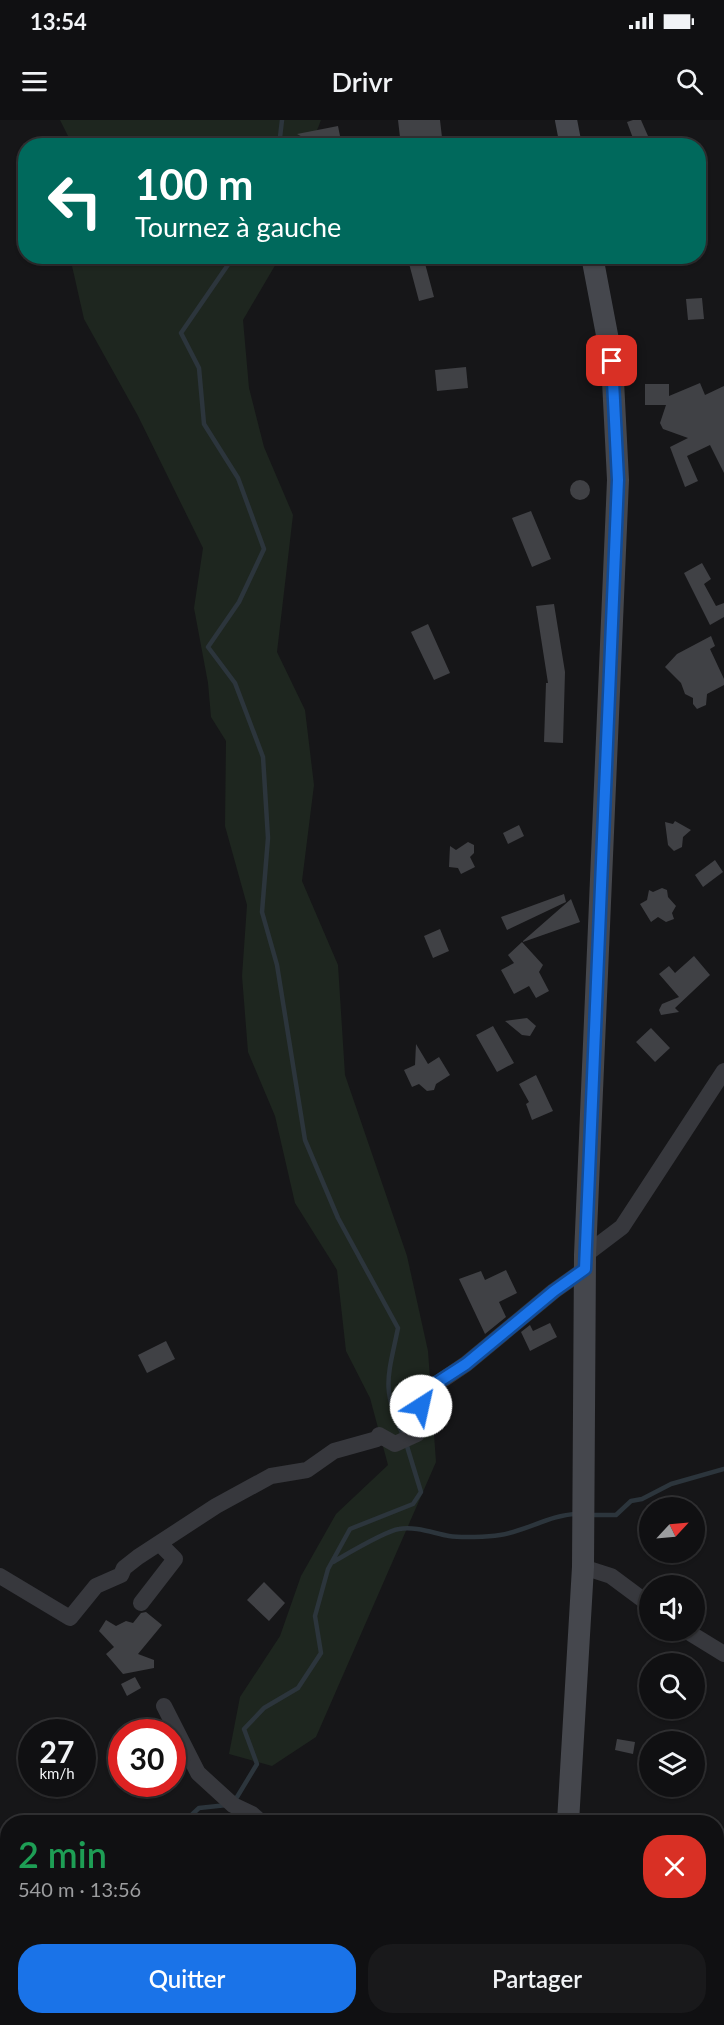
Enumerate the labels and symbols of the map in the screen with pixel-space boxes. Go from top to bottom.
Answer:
pin [586,335,637,386]
position arrow [389,1374,453,1438]
north arrow [639,1497,705,1563]
speed limit sign: 30 [108,1719,186,1797]

